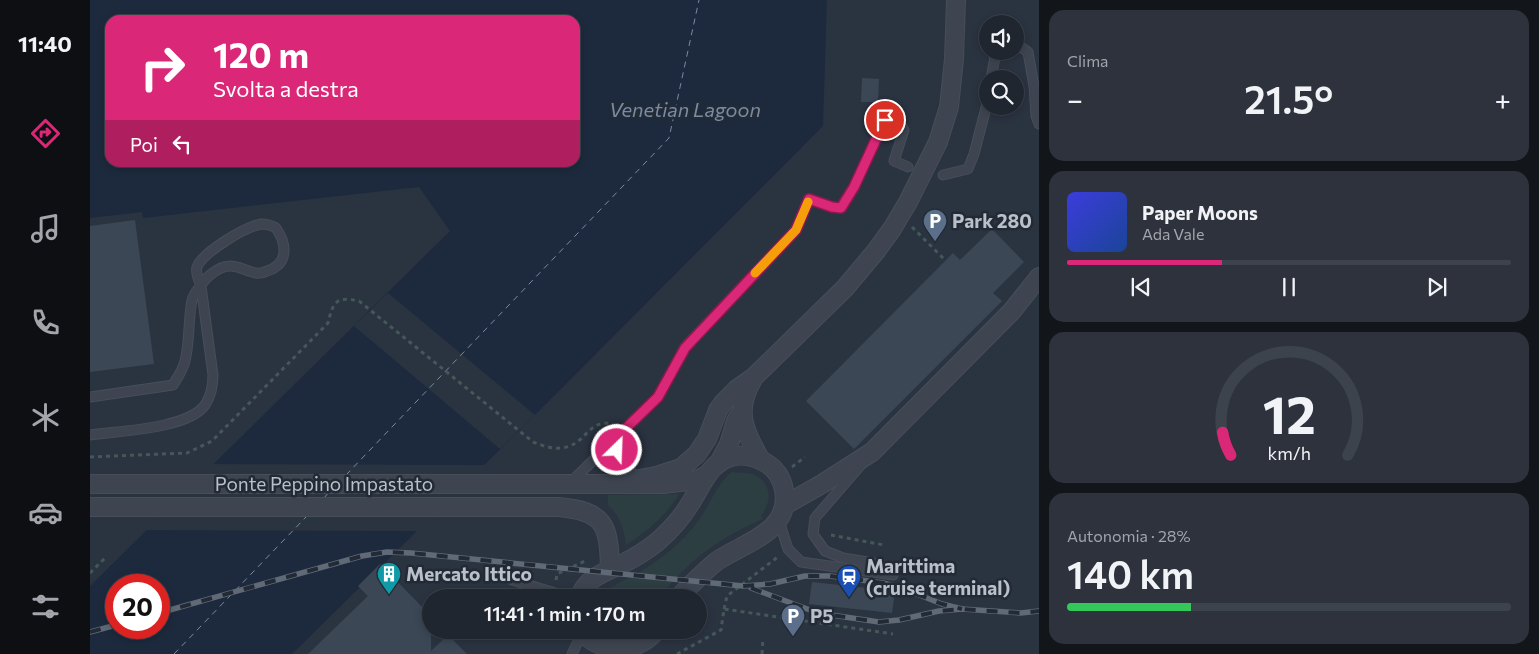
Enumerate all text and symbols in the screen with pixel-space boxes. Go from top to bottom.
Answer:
map controls [979,15,1024,115]
button: sound [979,15,1024,60]
text: 11:40 [18,30,72,57]
text: 120 m [213,32,309,75]
icon: right [130,35,195,100]
text: Clima [1067,51,1108,70]
button: search [979,70,1024,115]
text: Svolta a destra [213,75,359,102]
text: 21.5° [1244,75,1333,122]
text: − [1067,82,1083,116]
text: + [1495,82,1511,116]
water label: Venetian Lagoon [609,97,761,121]
pin [864,99,906,141]
icon: arrive [871,106,899,134]
icon: directions [28,116,63,151]
icon: left [168,130,196,158]
text: Poi [130,133,158,156]
text: Paper Moons [1142,201,1258,224]
parking icon: Park 280 [922,208,948,242]
place label: Park 280 [952,209,1032,232]
icon: music [28,211,63,246]
text: Ada Vale [1142,224,1204,243]
icon: previous [1127,273,1155,301]
icon: pause [1275,273,1303,301]
icon: next [1423,273,1451,301]
icon: phone [28,305,63,340]
text: 12 [1262,381,1316,445]
icon: climate [28,400,63,435]
position arrow [590,423,642,475]
text: km/h [1267,442,1311,464]
street label: Ponte Peppino Impastato [215,472,433,495]
icon: car [28,495,63,530]
text: Autonomia · 28% [1067,526,1191,545]
text: 140 km [1067,550,1194,597]
place label: Marittima (cruise terminal) [866,554,1010,599]
building icon: Mercato Ittico [376,561,402,595]
place label: Mercato Ittico [406,562,532,585]
station icon: Marittima (cruise terminal) [836,564,862,598]
speed limit sign: 20 [105,574,170,639]
icon: filters [28,589,63,624]
text: 11:41 · 1 min · 170 m [484,602,645,625]
parking icon: P5 [780,603,806,637]
place label: P5 [810,604,833,627]

